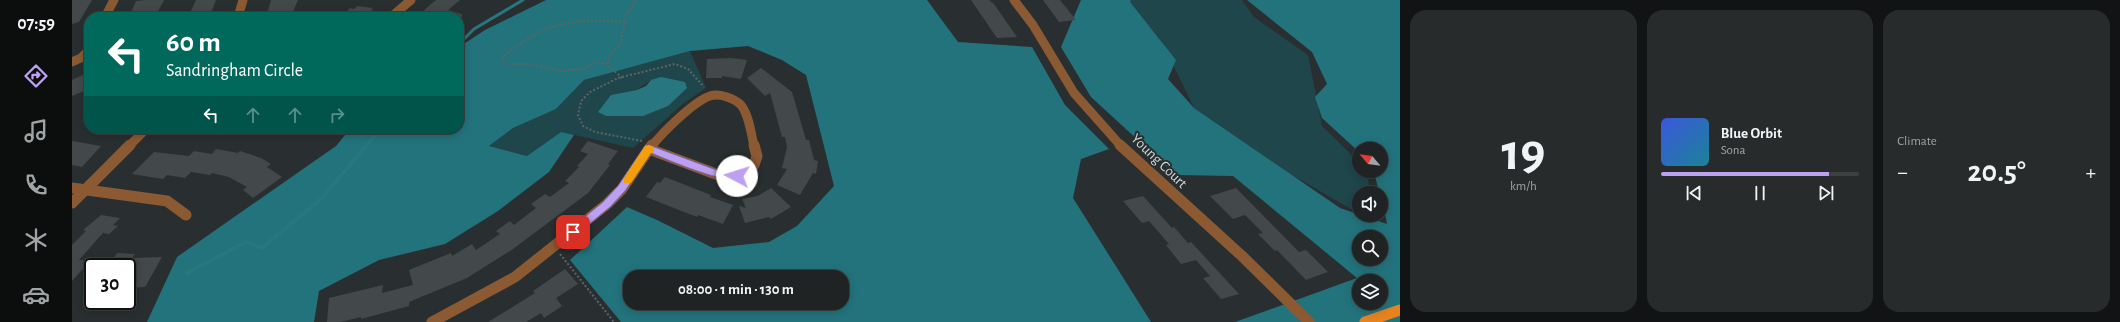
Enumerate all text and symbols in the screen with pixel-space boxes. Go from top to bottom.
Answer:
text: 07:59 [17,15,55,33]
icon: left [100,28,152,80]
text: 60 m [166,29,221,57]
icon: directions [22,62,50,90]
text: Sandringham Circle [166,62,303,80]
icon: left [200,104,222,126]
icon: ahead [242,104,264,126]
icon: ahead [284,104,306,126]
icon: right [326,104,348,126]
icon: music [22,117,50,145]
text: Blue Orbit [1721,126,1782,141]
text: 19 [1501,127,1545,179]
street label: Young Court [1128,131,1190,191]
text: Climate [1897,135,1937,148]
north arrow [1352,142,1388,178]
map controls [1352,142,1388,310]
text: Sona [1721,144,1746,157]
position arrow [716,155,758,197]
text: 20.5° [1967,157,2026,187]
text: − [1897,161,1908,183]
text: + [2085,161,2096,183]
icon: phone [22,171,50,199]
text: km/h [1510,180,1537,193]
icon: previous [1683,182,1705,204]
icon: pause [1749,182,1771,204]
icon: next [1815,182,1837,204]
button: sound [1352,186,1388,222]
pin [556,215,590,249]
icon: arrive [562,221,584,243]
icon: climate [22,226,50,254]
button: search [1352,230,1388,266]
speed limit sign: 30 [84,258,136,310]
button: layers [1352,274,1388,310]
icon: car [22,281,50,309]
text: 08:00 · 1 min · 130 m [678,282,794,297]

